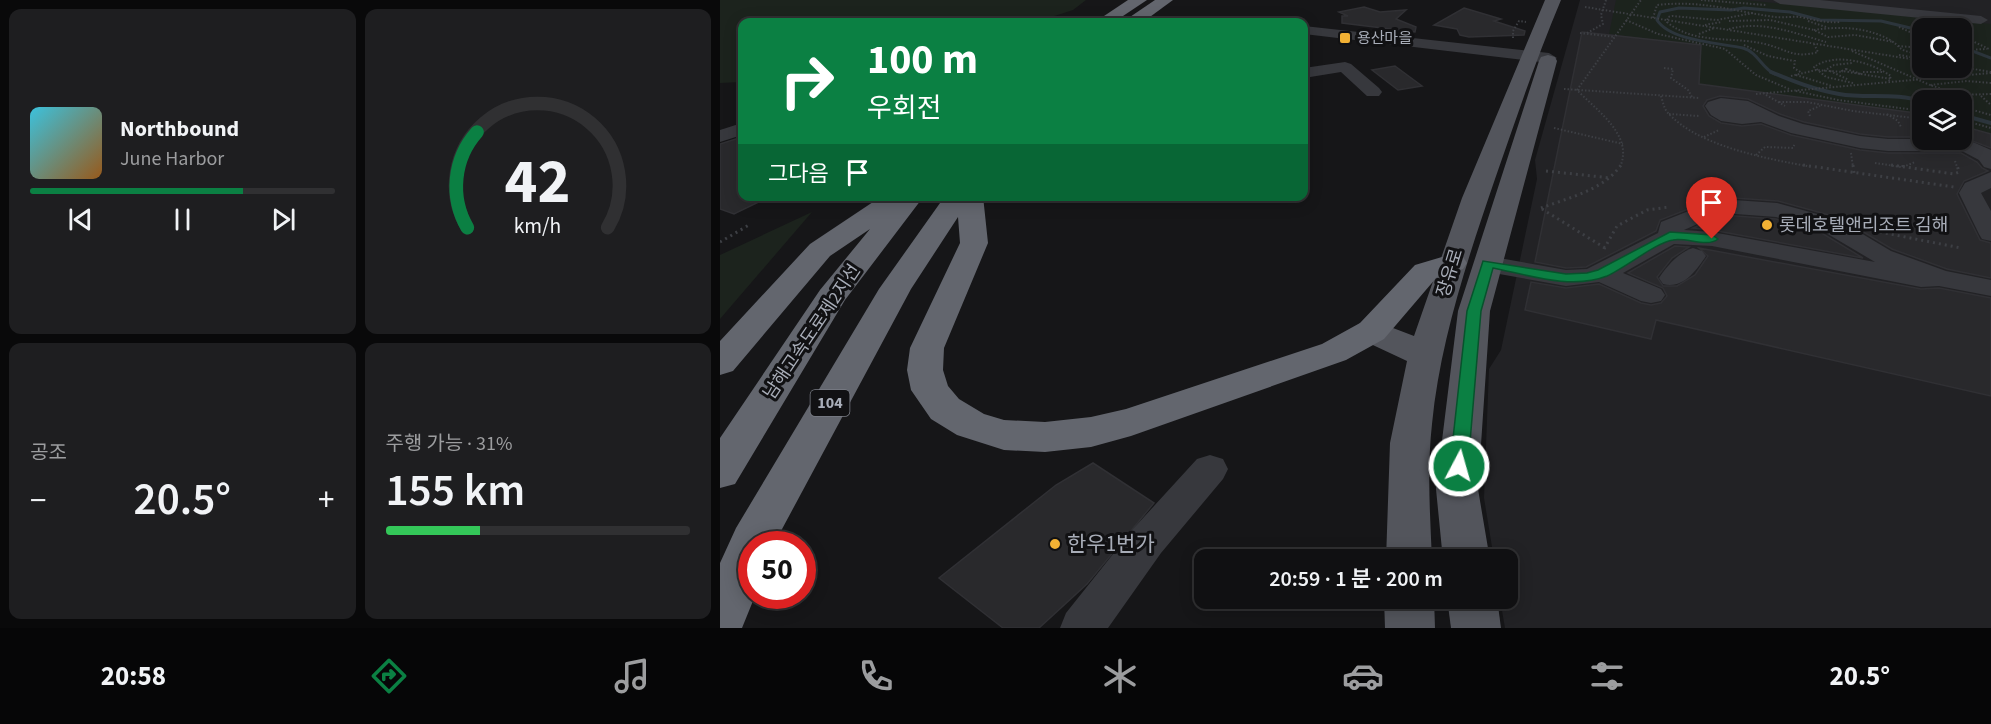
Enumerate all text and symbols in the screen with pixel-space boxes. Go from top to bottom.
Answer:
map controls [1912,18,1972,150]
button: search [1912,18,1972,78]
place label: 용산마을 [1357,28,1412,49]
text: 100 m [867,30,978,90]
marker: 용산마을 [1338,31,1352,45]
icon: right [768,42,846,120]
text: 우회전 [867,89,942,128]
button: layers [1912,90,1972,150]
text: Northbound [120,113,239,145]
text: 42 [505,139,571,228]
text: June Harbor [120,145,224,173]
icon: arrive [841,156,874,189]
text: 그다음 [768,158,829,190]
pin [1686,177,1737,239]
icon: arrive [1695,186,1728,219]
icon: previous [64,203,97,236]
icon: pause [166,203,199,236]
icon: next [267,203,300,236]
text: km/h [514,212,562,243]
place label: 롯데호텔앤리조트 김해 [1779,213,1948,238]
marker: 롯데호텔앤리조트 김해 [1760,218,1774,232]
street label: 장유로 [1431,246,1469,300]
street label: 남해고속도로제2지선 [757,260,867,404]
road number: 104 [810,390,850,416]
text: 주행 가능 · 31% [386,430,512,458]
position arrow [1427,434,1491,498]
text: 공조 [30,439,67,467]
text: 155 km [386,459,525,523]
text: 20.5° [134,468,231,532]
text: − [30,477,46,524]
text: + [318,477,334,524]
place label: 한우1번가 [1067,529,1155,559]
speed limit sign: 50 [738,531,816,609]
marker: 한우1번가 [1048,537,1062,551]
text: 20:59 · 1 분 · 200 m [1269,563,1443,595]
icon: directions [368,655,410,697]
icon: music [611,655,653,697]
icon: phone [855,655,897,697]
icon: climate [1099,655,1141,697]
icon: car [1342,655,1384,697]
icon: filters [1586,655,1628,697]
text: 20:58 [101,657,166,696]
text: 20.5° [1829,657,1890,696]

